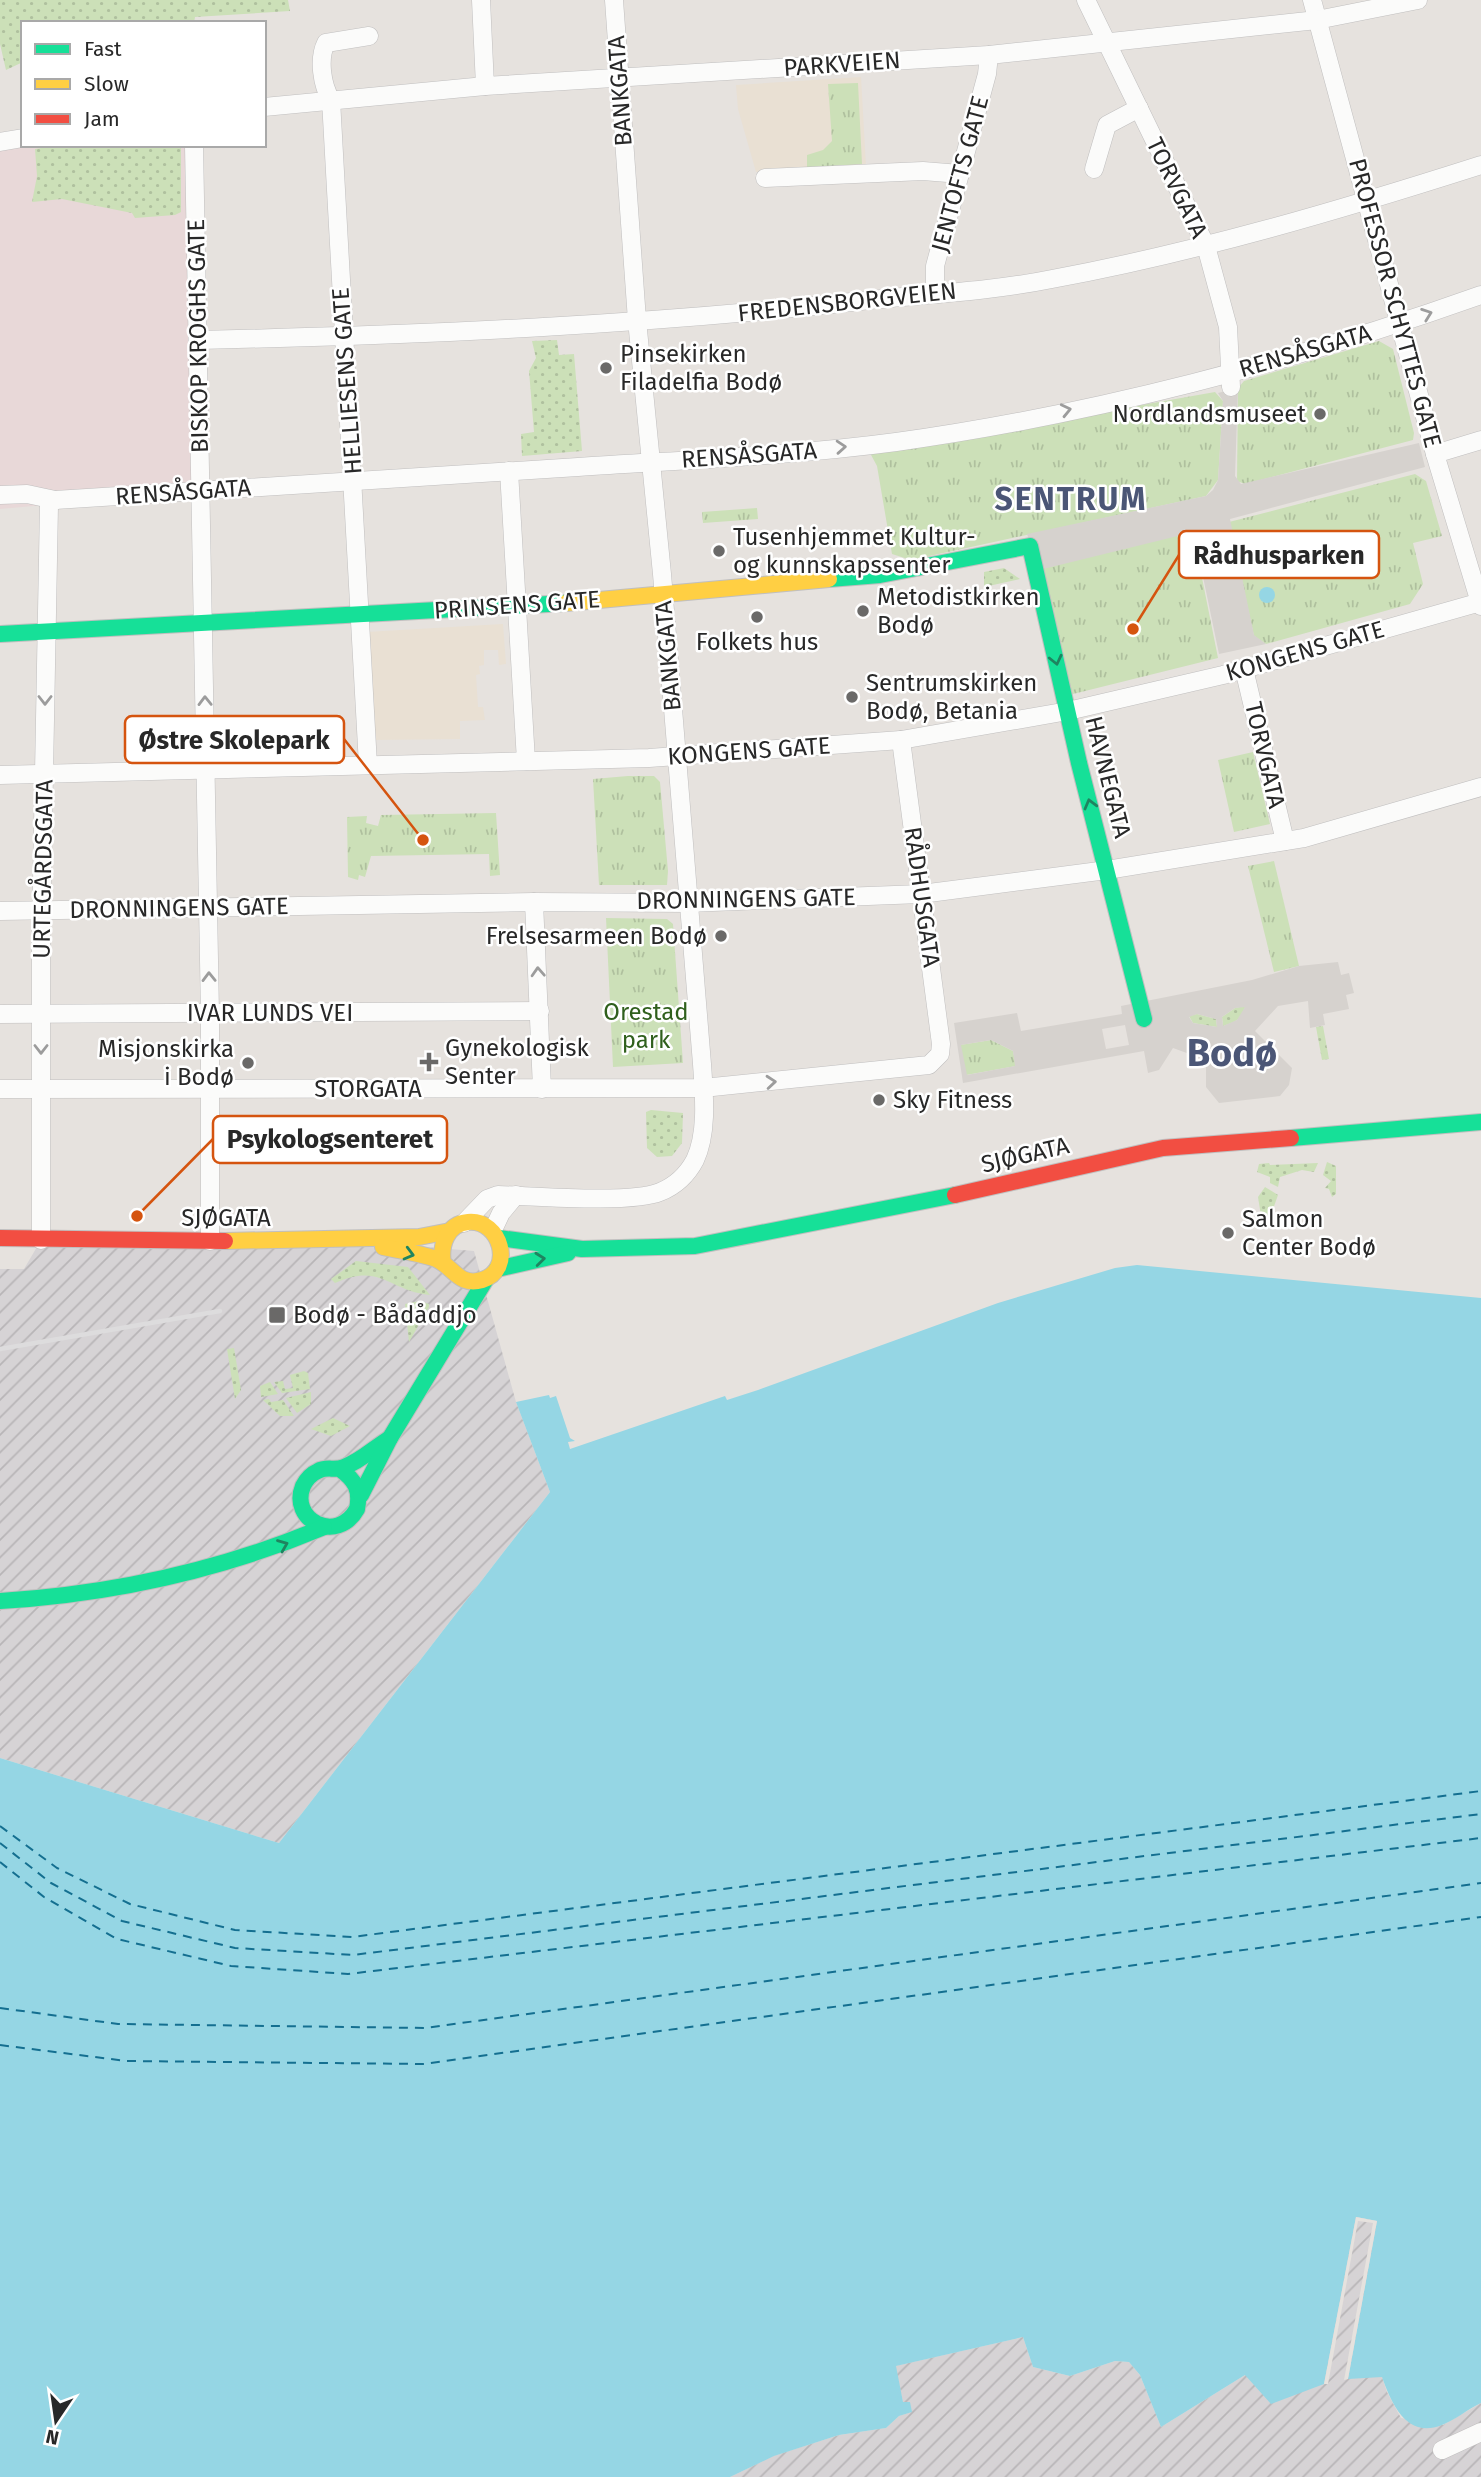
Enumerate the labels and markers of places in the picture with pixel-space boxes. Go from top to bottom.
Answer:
place label: Pinsekirken Filadelfia Bodø [620,340,782,396]
marker: Pinsekirken Filadelfia Bodø [598,360,614,376]
place label: Nordlandsmuseet [1113,400,1306,428]
marker: Nordlandsmuseet [1312,406,1328,422]
place label: Tusenhjemmet Kultur- og kunnskapssenter [733,523,976,579]
callout: Rådhusparken [1179,531,1379,578]
marker: Tusenhjemmet Kultur- og kunnskapssenter [711,543,727,559]
place label: Metodistkirken Bodø [877,583,1040,639]
marker: Metodistkirken Bodø [855,603,871,619]
marker: Folkets hus [749,609,765,625]
place label: Folkets hus [696,628,818,656]
place label: Sentrumskirken Bodø, Betania [866,669,1037,725]
marker: Sentrumskirken Bodø, Betania [844,689,860,705]
callout: Østre Skolepark [125,716,344,763]
place label: Frelsesarmeen Bodø [486,922,707,950]
marker: Frelsesarmeen Bodø [713,928,729,944]
place label: Gynekologisk Senter [445,1034,590,1090]
place label: Misjonskirka i Bodø [98,1035,234,1091]
marker: Gynekologisk Senter [419,1052,439,1072]
marker: Misjonskirka i Bodø [240,1055,256,1071]
place label: Sky Fitness [893,1086,1012,1114]
marker: Sky Fitness [871,1092,887,1108]
callout: Psykologsenteret [213,1116,447,1163]
place label: Salmon Center Bodø [1242,1205,1376,1261]
marker: Salmon Center Bodø [1220,1225,1236,1241]
place label: Bodø - Bådåddjo [293,1301,477,1329]
marker: Bodø - Bådåddjo [267,1305,287,1325]

